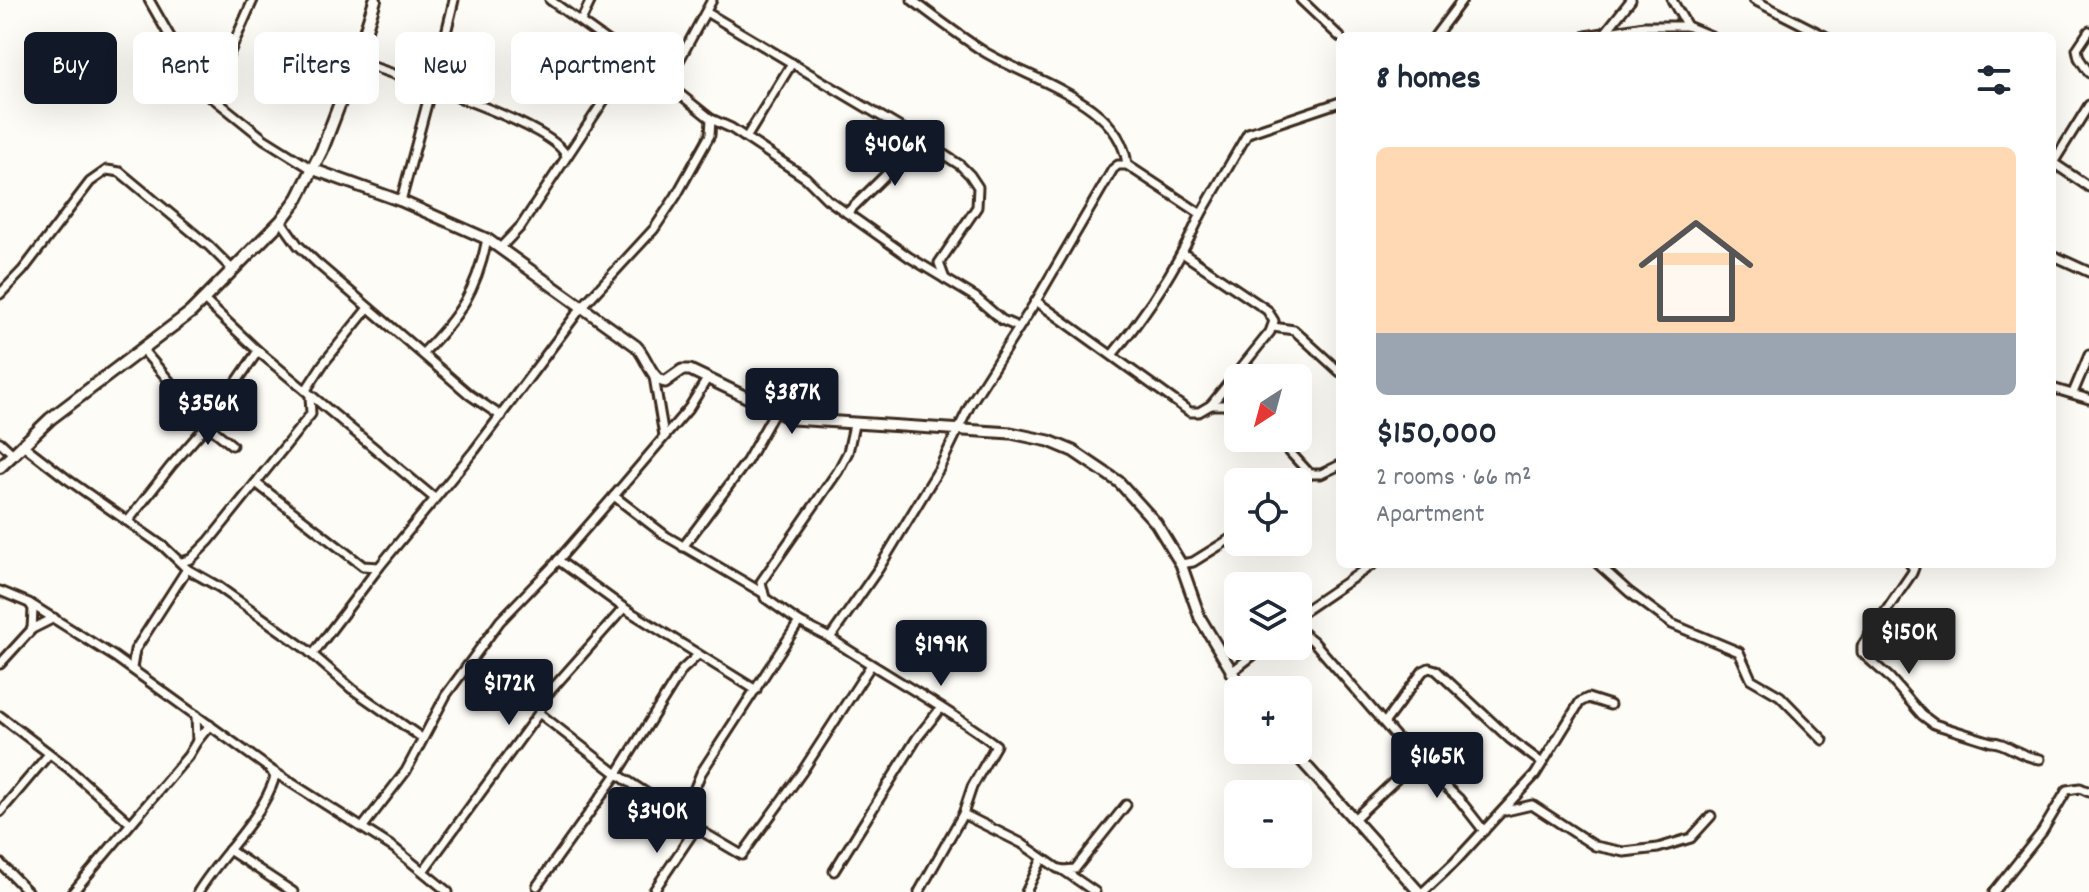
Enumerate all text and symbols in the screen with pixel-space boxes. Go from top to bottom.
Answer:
chip: Buy [24,32,117,104]
chip: Rent [133,32,238,104]
chip: Filters [254,32,379,104]
chip: New [395,32,495,104]
chip: Apartment [511,32,684,104]
text: 8 homes [1376,56,1481,105]
icon: filters [1972,58,2016,102]
pin: $406K [839,120,951,188]
text: $406K [864,127,926,164]
icon: home [1624,199,1768,343]
north arrow [1224,364,1312,452]
map controls [1224,364,1312,868]
pin: $387K [736,368,848,436]
text: $387K [763,375,821,412]
pin: $356K [152,379,264,447]
text: $356K [177,386,239,423]
text: $150,000 [1376,411,1497,460]
text: 2 rooms · 66 m² [1376,460,1532,497]
button: locate [1224,468,1312,556]
text: Apartment [1376,497,1485,534]
button: layers [1224,572,1312,660]
pin: $150K [1853,608,1965,676]
text: $150K [1880,615,1938,652]
pin: $199K [885,620,997,688]
text: $199K [914,627,968,664]
pin: $172K [453,659,565,727]
text: $172K [483,666,535,703]
button: + [1224,676,1312,764]
pin: $165K [1381,732,1493,800]
text: $165K [1409,739,1465,776]
button: − [1224,780,1312,868]
pin: $340K [601,787,713,855]
text: $340K [626,794,688,831]

